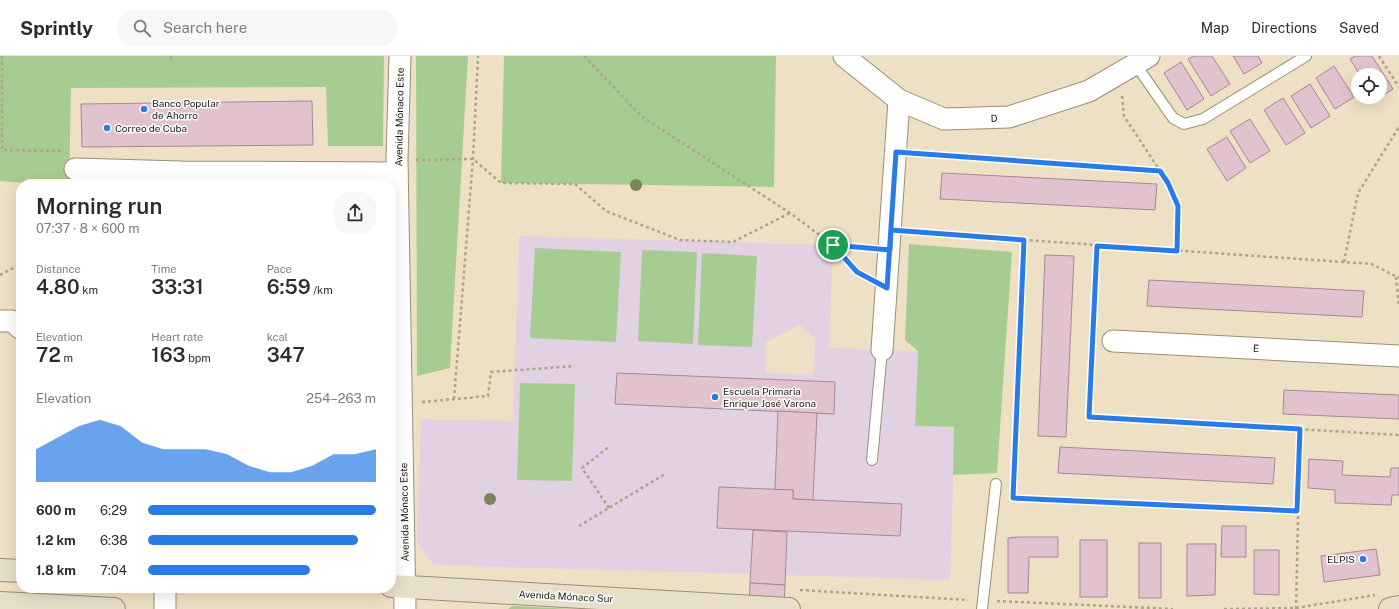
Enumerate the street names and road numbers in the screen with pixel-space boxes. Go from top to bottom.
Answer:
street label: Avenida Mónaco Este [392,67,406,167]
street label: D [990,112,998,124]
street label: E [1253,342,1259,354]
street label: Avenida Mónaco Este [397,462,411,562]
street label: Avenida Mónaco Sur [518,588,614,604]

